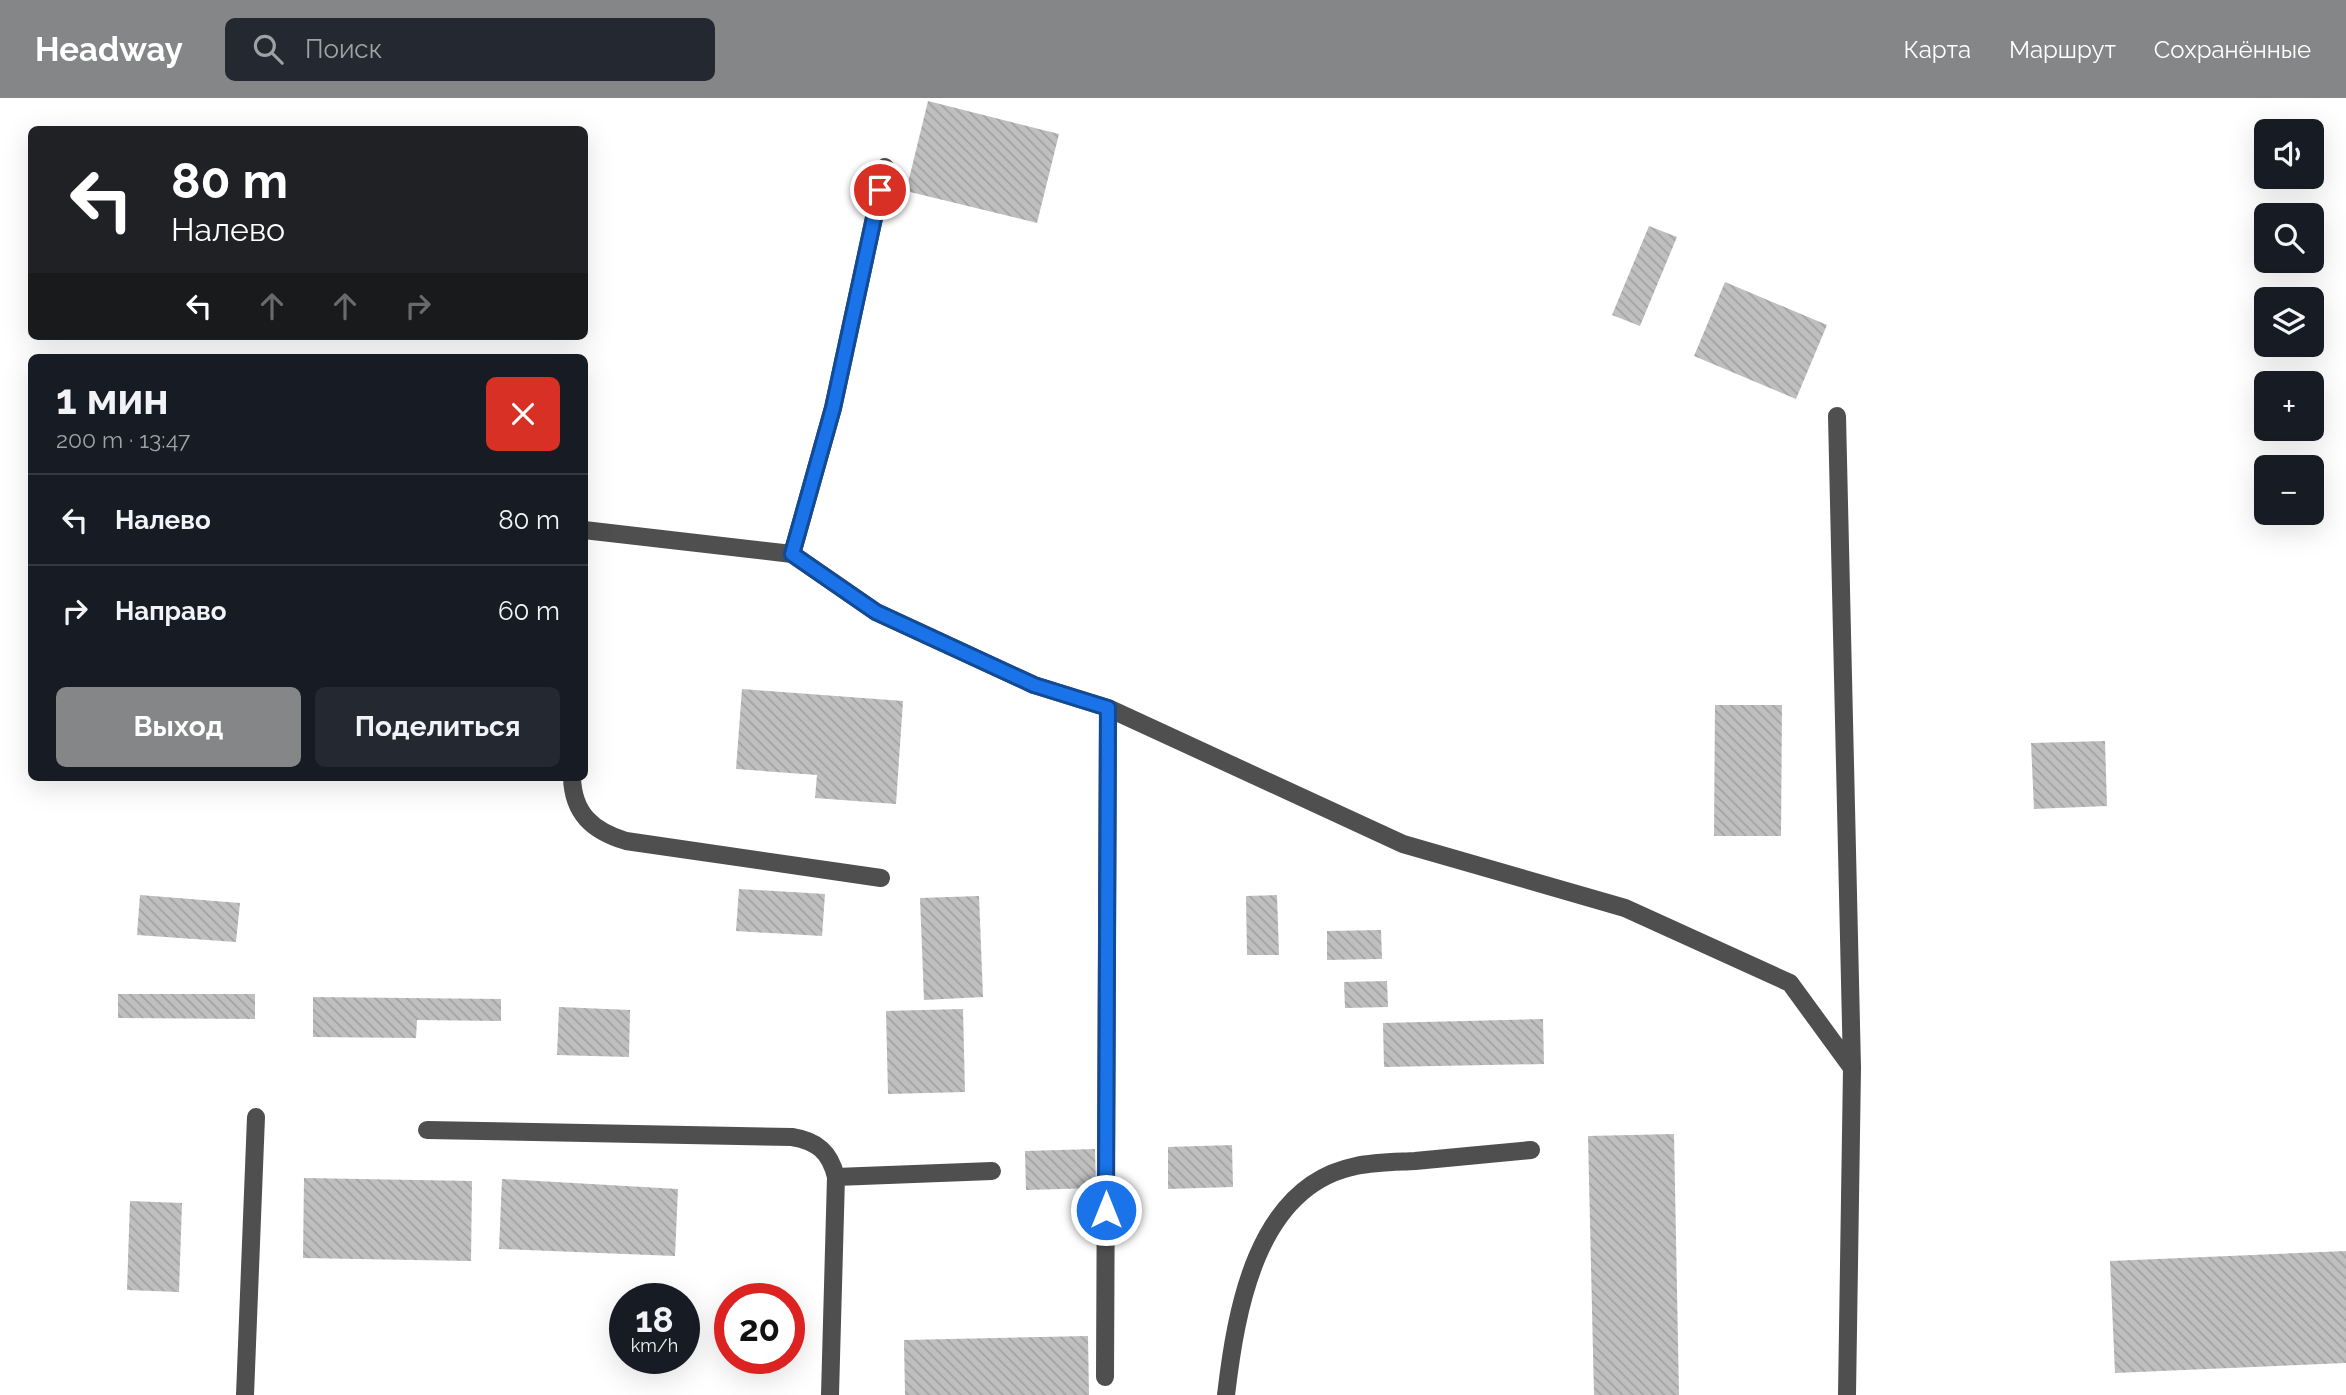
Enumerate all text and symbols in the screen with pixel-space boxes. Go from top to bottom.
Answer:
search box [225,18,715,81]
text: Headway [35,30,183,69]
icon: search [249,30,287,68]
text: Поиск [305,34,382,64]
text: Карта [1903,35,1971,64]
text: Маршрут [2009,35,2116,64]
text: Сохранённые [2154,35,2311,64]
map controls [2254,119,2324,525]
button: sound [2254,119,2324,189]
text: 80 m [171,152,288,209]
icon: left [56,154,147,245]
pin [850,160,910,220]
icon: arrive [861,171,899,209]
button: search [2254,203,2324,273]
text: Налево [171,211,285,248]
icon: left [180,287,218,325]
icon: ahead [253,287,291,325]
icon: ahead [326,287,364,325]
icon: right [399,287,437,325]
button: layers [2254,287,2324,357]
button: + [2254,371,2324,441]
text: 1 мин [56,375,169,424]
button: close [486,377,560,451]
text: 200 m · 13:47 [56,426,190,453]
button: − [2254,455,2324,525]
icon: left [56,501,94,539]
text: Налево [115,505,211,535]
text: 80 m [498,505,560,535]
icon: right [56,592,94,630]
text: Направо [115,596,226,626]
text: 60 m [498,596,560,626]
button: Выход [56,687,301,767]
button: Поделиться [315,687,560,767]
position arrow [1069,1173,1143,1247]
speed limit sign: 20 [714,1283,805,1374]
text: 18 [635,1299,674,1340]
text: km/h [631,1335,678,1356]

